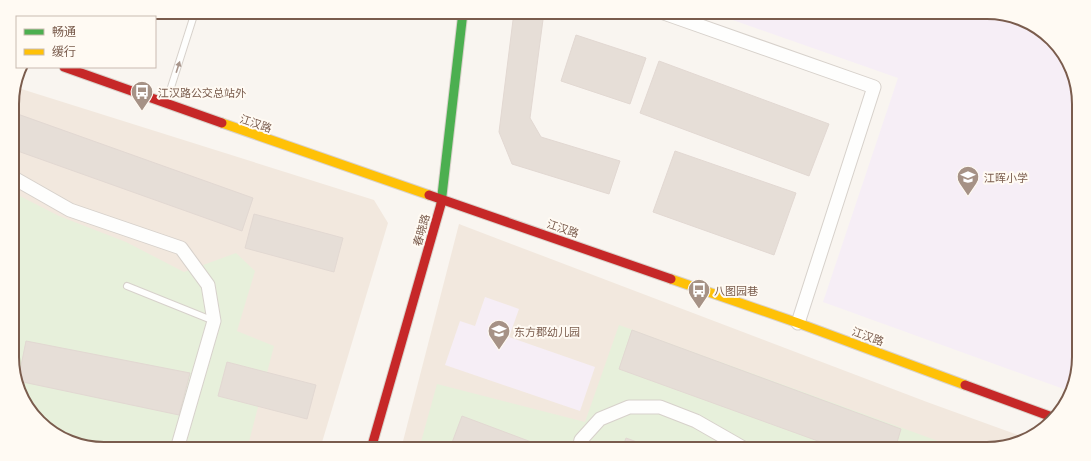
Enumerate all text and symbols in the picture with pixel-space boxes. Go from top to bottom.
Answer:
legend [16,16,156,68]
text: 畅通 [52,23,76,40]
text: 缓行 [52,43,76,60]
one-way arrow [175,61,181,73]
bus stop icon: 江汉路公交总站外 [129,79,155,112]
place label: 江汉路公交总站外 [158,85,246,100]
street label: 江汉路 [238,111,274,135]
school or university icon: 江晖小学 [955,164,981,197]
place label: 江晖小学 [984,170,1028,185]
street label: 春晓路 [409,212,433,248]
street label: 江汉路 [545,216,581,240]
bus stop icon: 八图园巷 [686,277,712,310]
place label: 八图园巷 [714,283,758,298]
school or university icon: 东方郡幼儿园 [486,318,512,351]
street label: 江汉路 [850,323,886,349]
place label: 东方郡幼儿园 [514,324,580,339]

